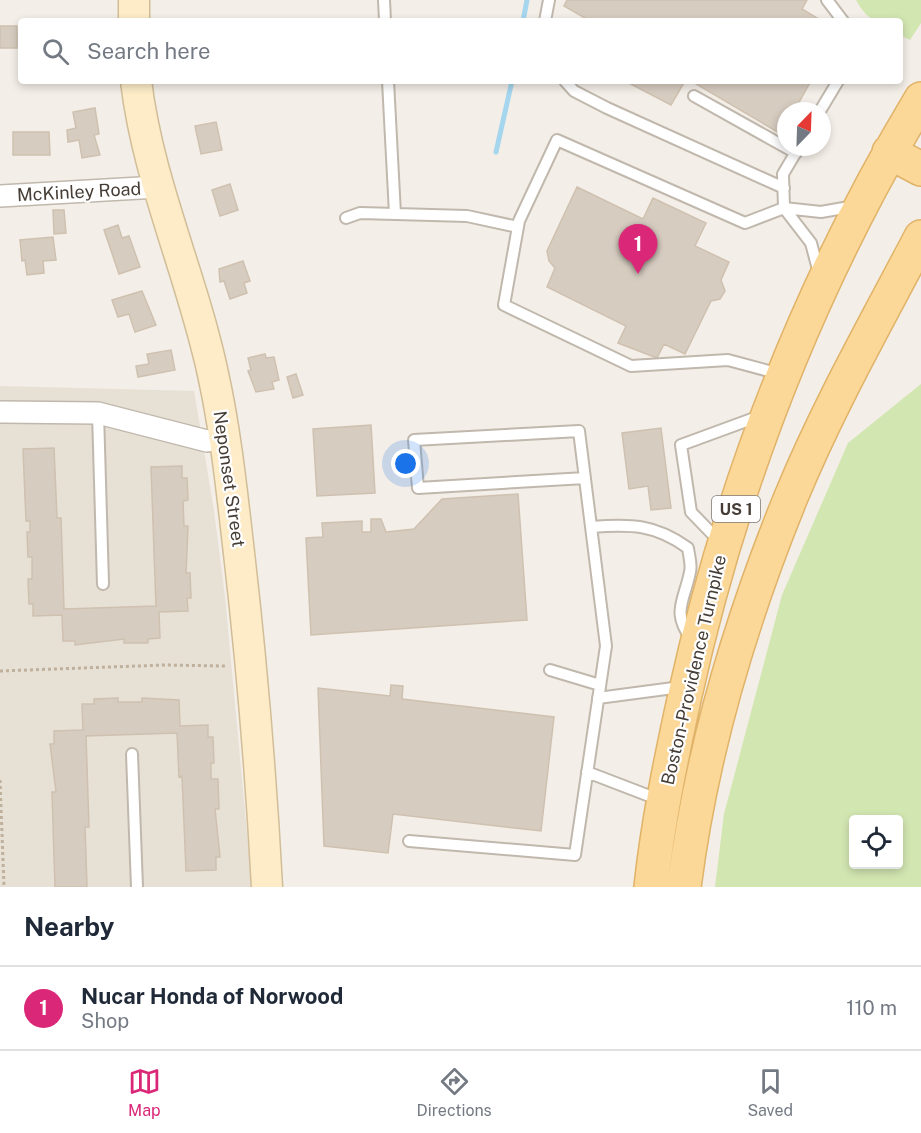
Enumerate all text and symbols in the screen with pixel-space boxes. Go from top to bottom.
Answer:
search box [18,18,903,84]
icon: search [39,35,72,68]
text: Search here [87,38,211,64]
north arrow [777,102,831,156]
street label: McKinley Road [16,178,142,205]
pin: 1 [618,224,658,274]
street label: Neponset Street [210,409,249,549]
your location [391,449,420,478]
road number: US 1 [712,496,760,522]
street label: Boston-Providence Turnpike [657,553,730,787]
map controls [849,815,903,869]
button: locate [849,815,903,869]
text: Nearby [24,911,114,942]
text: Nucar Honda of Norwood [81,983,343,1009]
text: 1 [39,996,48,1020]
text: 110 m [846,996,897,1020]
text: Shop [81,1009,129,1033]
tab: Map [128,1065,161,1120]
tab: Directions [417,1065,492,1120]
tab: Saved [747,1065,793,1120]

